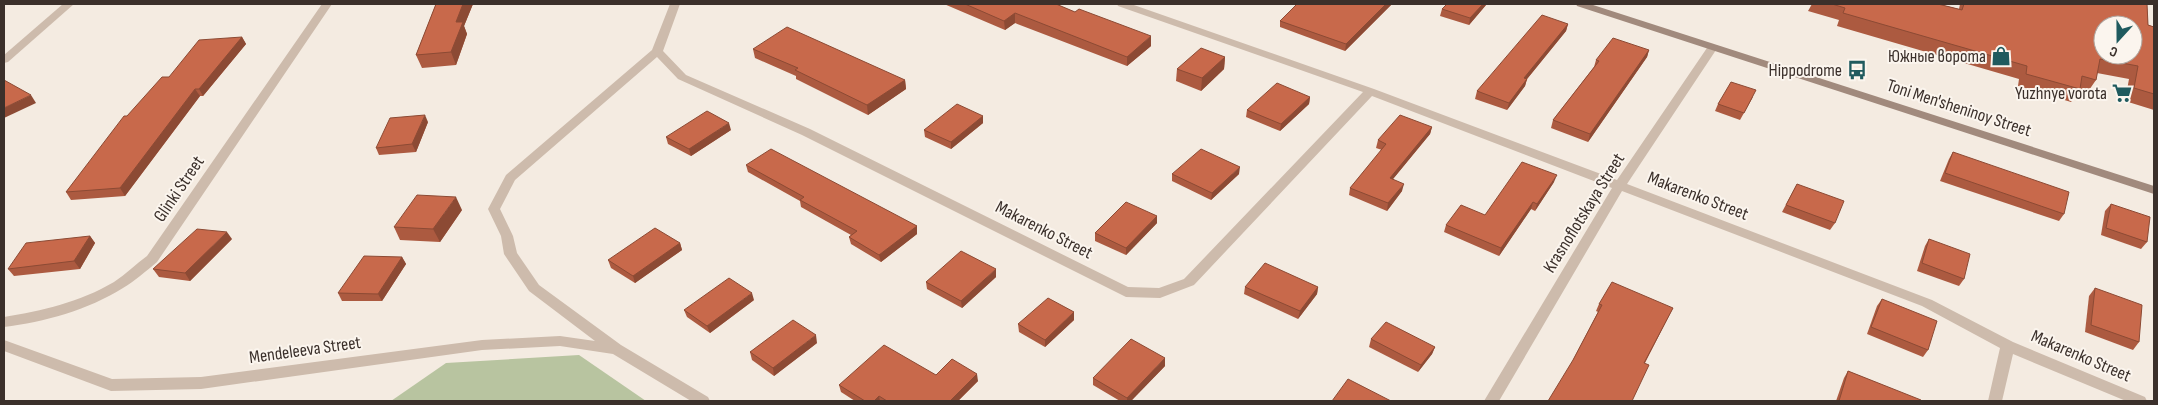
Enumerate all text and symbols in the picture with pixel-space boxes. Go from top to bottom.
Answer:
north arrow [2093,15,2143,65]
text: С [2107,42,2120,61]
shop icon: Южные ворота [1990,45,2012,67]
place label: Южные ворота [1888,46,1986,67]
bus stop icon: Hippodrome [1846,59,1868,81]
place label: Hippodrome [1768,60,1842,81]
street label: Toni Men'sheninoy Street [1884,75,2034,141]
supermarket icon: Yuzhnye vorota [2111,82,2133,104]
place label: Yuzhnye vorota [2015,83,2107,104]
street label: Krasnoflotskaya Street [1539,149,1629,277]
street label: Glinki Street [149,152,209,226]
street label: Makarenko Street [1645,167,1752,225]
street label: Makarenko Street [992,197,1097,264]
street label: Makarenko Street [2028,326,2134,387]
street label: Mendeleeva Street [248,332,363,368]

